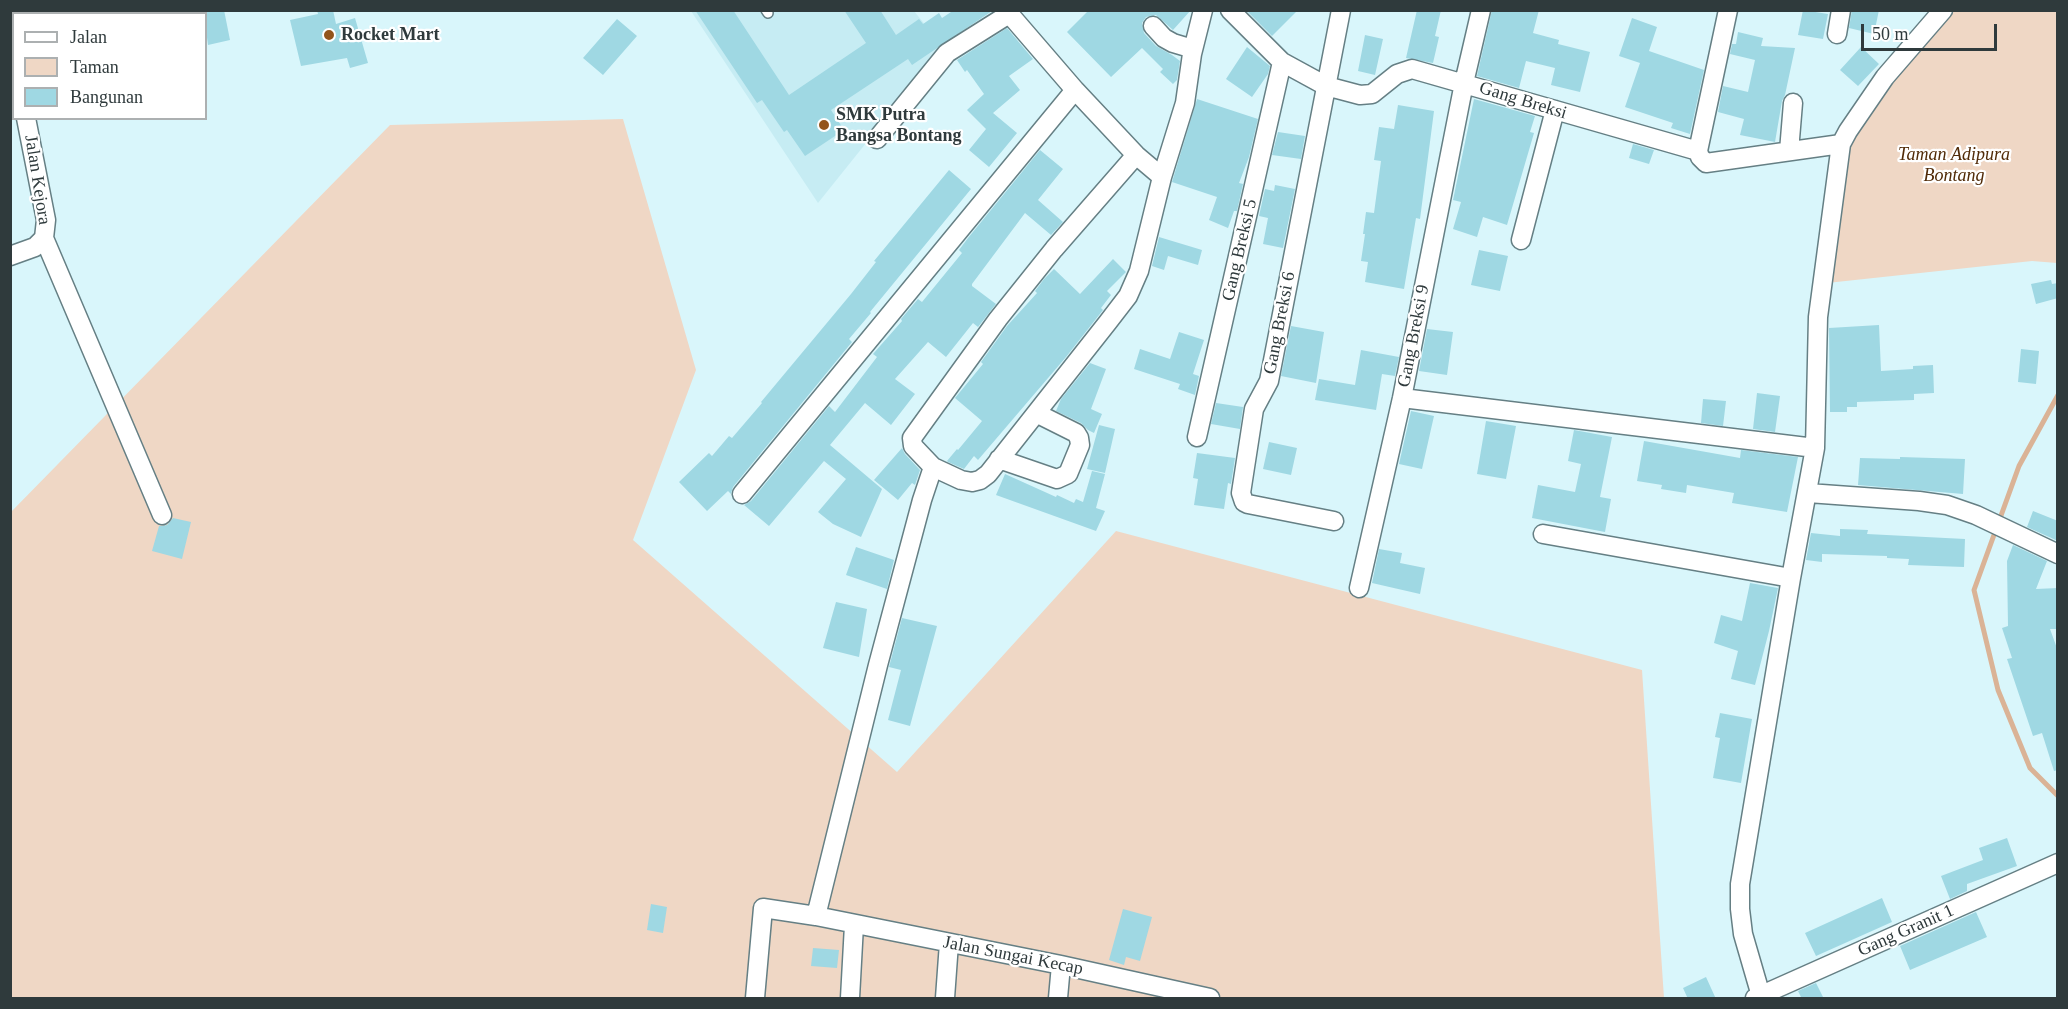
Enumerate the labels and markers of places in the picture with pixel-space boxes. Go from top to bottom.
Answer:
place label: Rocket Mart [341,24,439,46]
marker: Rocket Mart [322,28,336,42]
place label: SMK Putra Bangsa Bontang [836,104,962,146]
marker: SMK Putra Bangsa Bontang [817,118,831,132]

